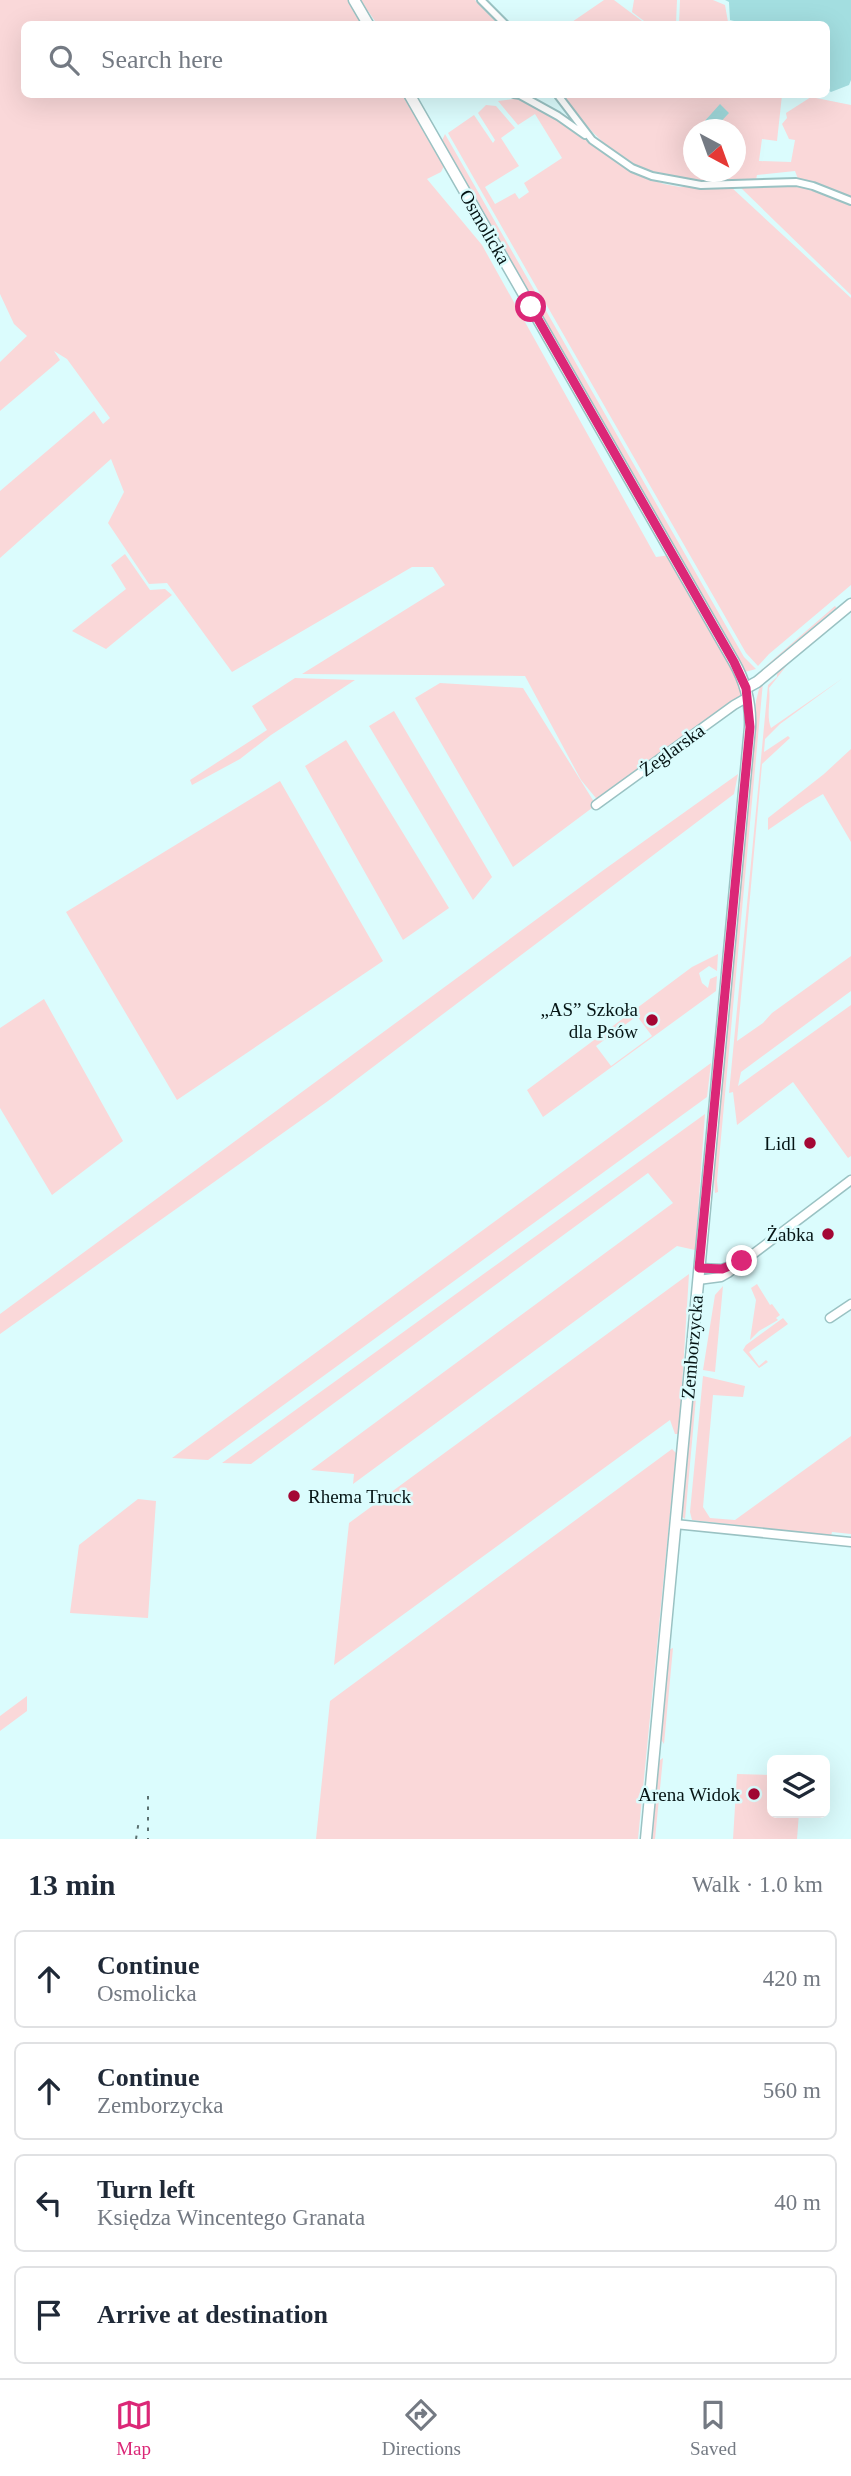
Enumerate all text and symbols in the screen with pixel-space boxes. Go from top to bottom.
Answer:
search box [21,21,830,98]
icon: search [45,41,83,79]
text: Search here [101,45,223,74]
north arrow [683,119,746,182]
street label: Osmolicka [455,186,515,268]
route start [515,291,546,322]
street label: Żeglarska [636,719,709,781]
place label: „AS” Szkoła dla Psów [540,999,639,1042]
marker: „AS” Szkoła dla Psów [644,1012,660,1028]
place label: Lidl [764,1133,796,1154]
marker: Lidl [802,1135,818,1151]
place label: Żabka [767,1224,815,1245]
marker: Żabka [820,1226,836,1242]
route end [726,1245,757,1276]
street label: Zemborzycka [677,1294,707,1400]
place label: Rhema Truck [308,1486,411,1507]
marker: Rhema Truck [286,1488,302,1504]
map controls [767,1755,830,1818]
button: layers [767,1755,830,1818]
place label: Arena Widok [638,1784,740,1805]
marker: Arena Widok [746,1786,762,1802]
text: 13 min [28,1868,116,1901]
text: Walk · 1.0 km [692,1872,823,1897]
text: Continue [97,1951,200,1980]
icon: ahead [30,1960,68,1998]
text: 420 m [763,1966,821,1991]
text: Osmolicka [97,1981,197,2006]
text: Continue [97,2063,200,2092]
icon: ahead [30,2072,68,2110]
text: 560 m [763,2078,821,2103]
text: Zemborzycka [97,2093,223,2118]
text: Turn left [97,2175,195,2204]
icon: left [30,2184,68,2222]
text: 40 m [774,2190,821,2215]
text: Księdza Wincentego Granata [97,2205,365,2230]
icon: arrive [30,2296,68,2334]
text: Arrive at destination [97,2300,328,2329]
tab: Map [115,2396,153,2460]
tab: Directions [382,2396,461,2460]
tab: Saved [690,2396,736,2460]

